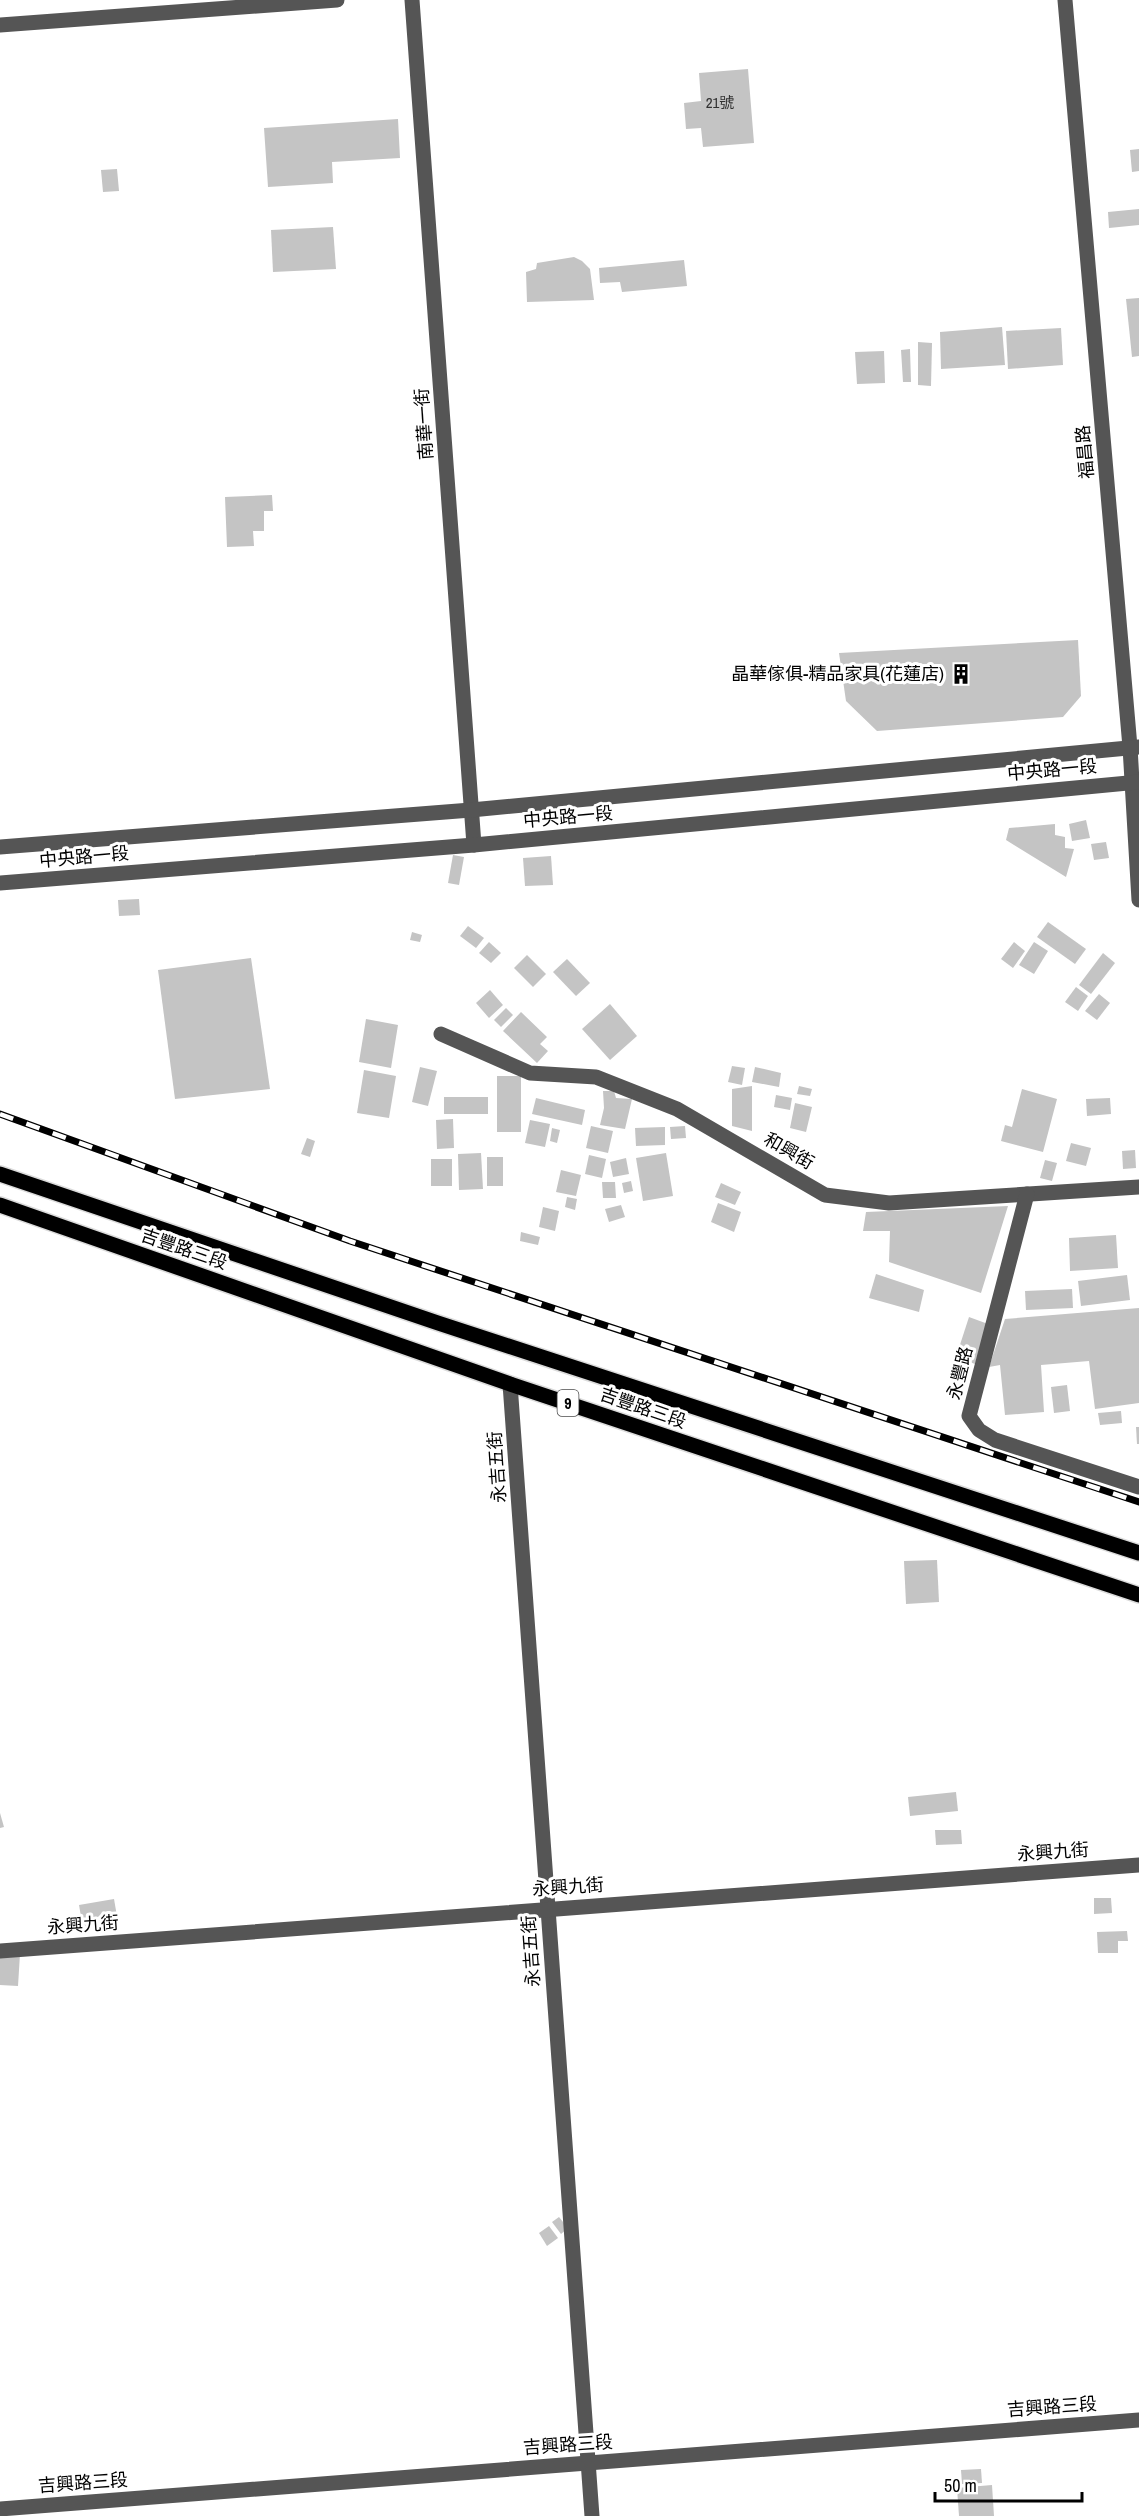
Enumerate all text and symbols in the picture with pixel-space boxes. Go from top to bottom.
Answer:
house number: 21號 [706,92,734,113]
street label: 南華一街 [409,387,438,461]
street label: 福昌路 [1070,424,1099,480]
place label: 晶華傢俱-精品家具(花蓮店) [731,661,944,686]
building icon: 晶華傢俱-精品家具(花蓮店) [949,662,973,686]
street label: 中央路一段 [1006,753,1098,786]
street label: 中央路一段 [522,800,614,833]
street label: 中央路一段 [38,840,130,873]
street label: 和興街 [760,1126,819,1175]
street label: 吉豐路三段 [138,1222,231,1275]
street label: 永豐路 [941,1344,978,1402]
street label: 吉豐路三段 [597,1381,690,1434]
road number: 9 [558,1390,578,1416]
street label: 永吉五街 [482,1430,511,1504]
street label: 永興九街 [1016,1837,1090,1866]
street label: 永興九街 [531,1872,605,1901]
street label: 永興九街 [46,1910,120,1939]
street label: 永吉五街 [516,1914,545,1988]
street label: 吉興路三段 [1006,2391,1098,2422]
street label: 吉興路三段 [522,2429,614,2460]
scale bar [935,2465,1082,2503]
street label: 吉興路三段 [37,2467,129,2498]
text: 50 m [944,2473,977,2498]

